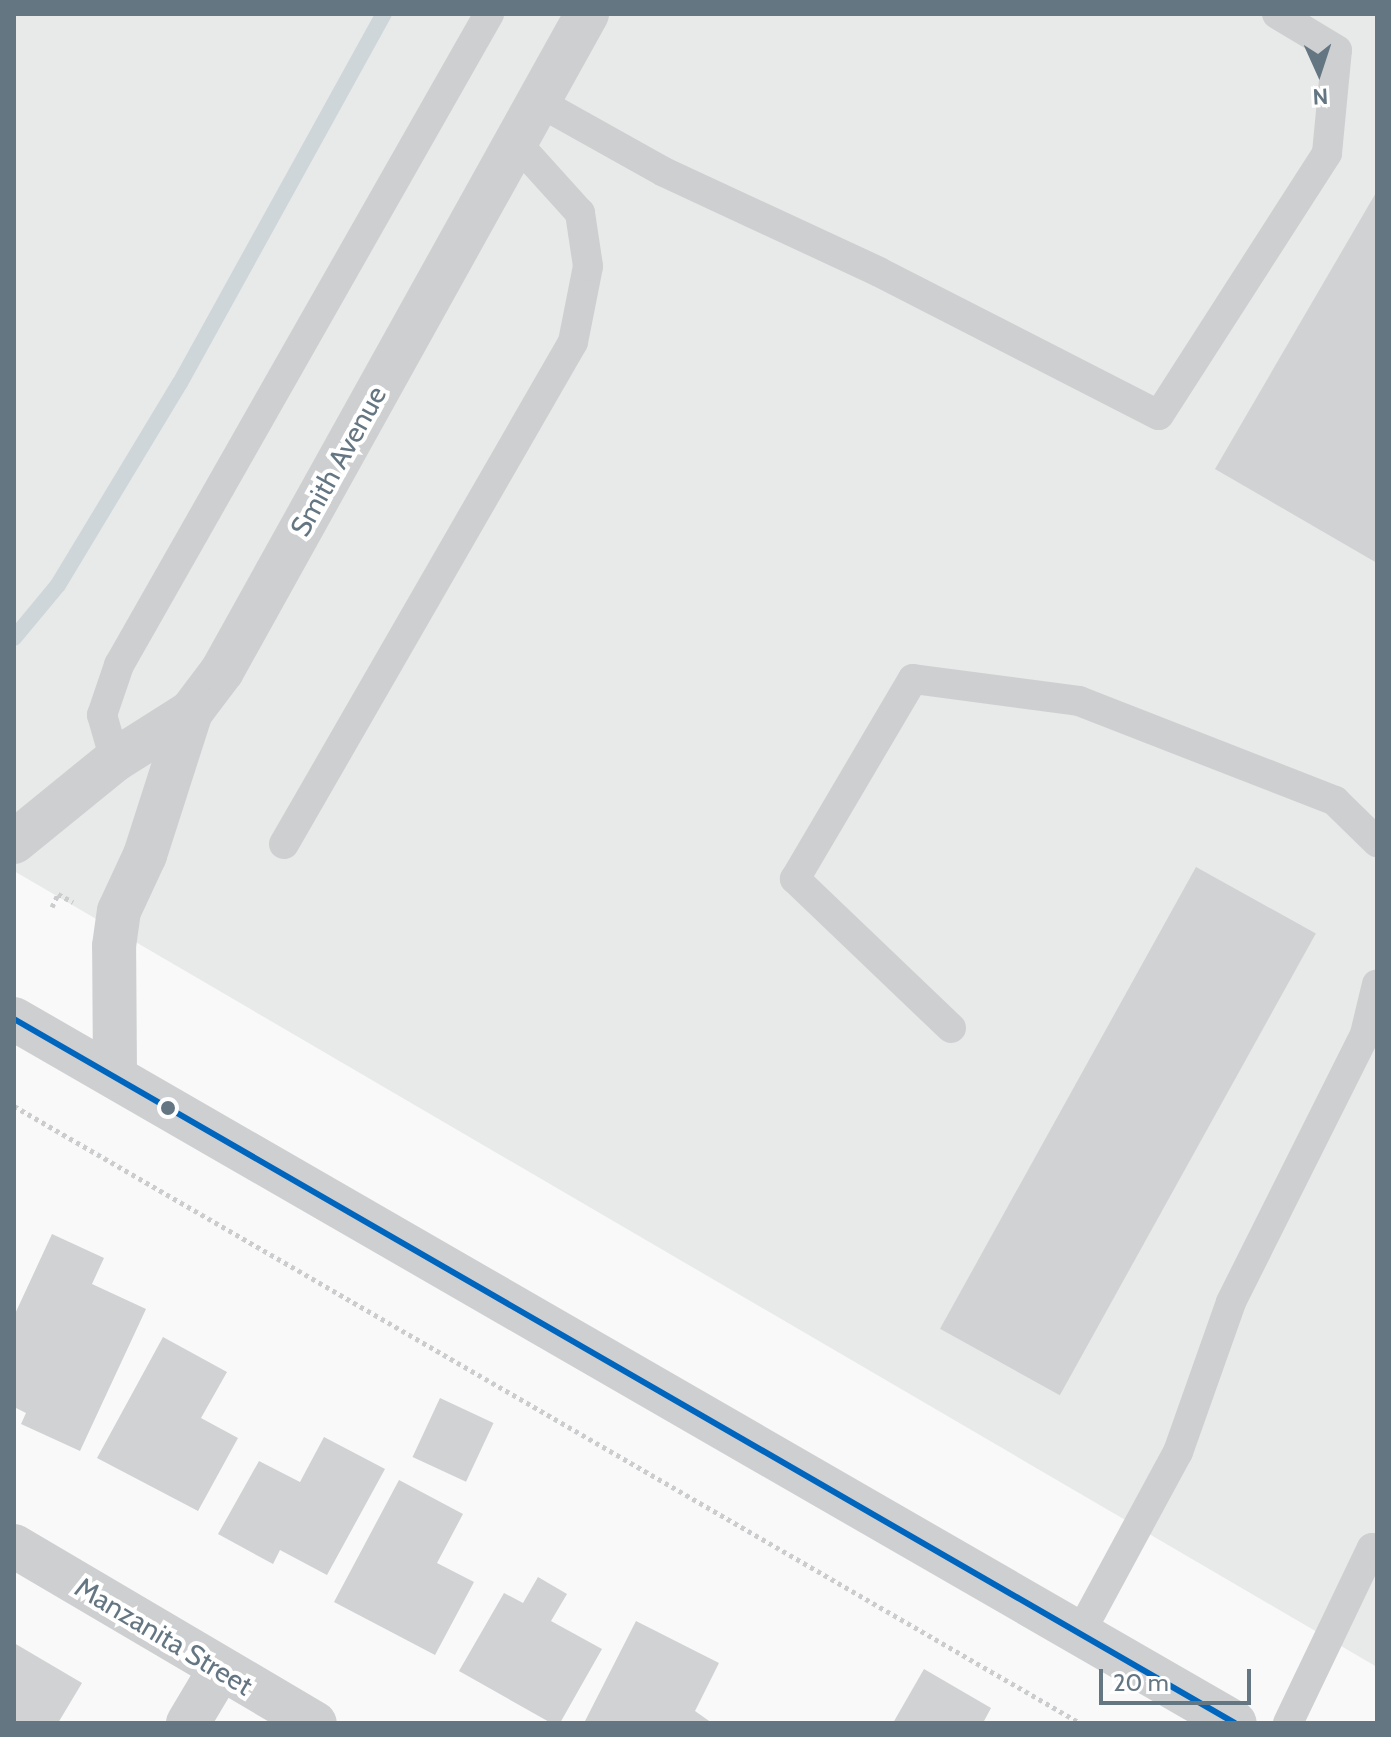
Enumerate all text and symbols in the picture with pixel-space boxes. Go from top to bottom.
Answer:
north arrow [1279,32,1359,112]
text: N [1312,83,1329,110]
street label: Smith Avenue [283,380,393,542]
unlabelled marker [160,1100,176,1116]
street label: Manzanita Street [69,1570,259,1702]
scale bar [1103,1653,1255,1703]
text: 20 m [1113,1668,1169,1697]

